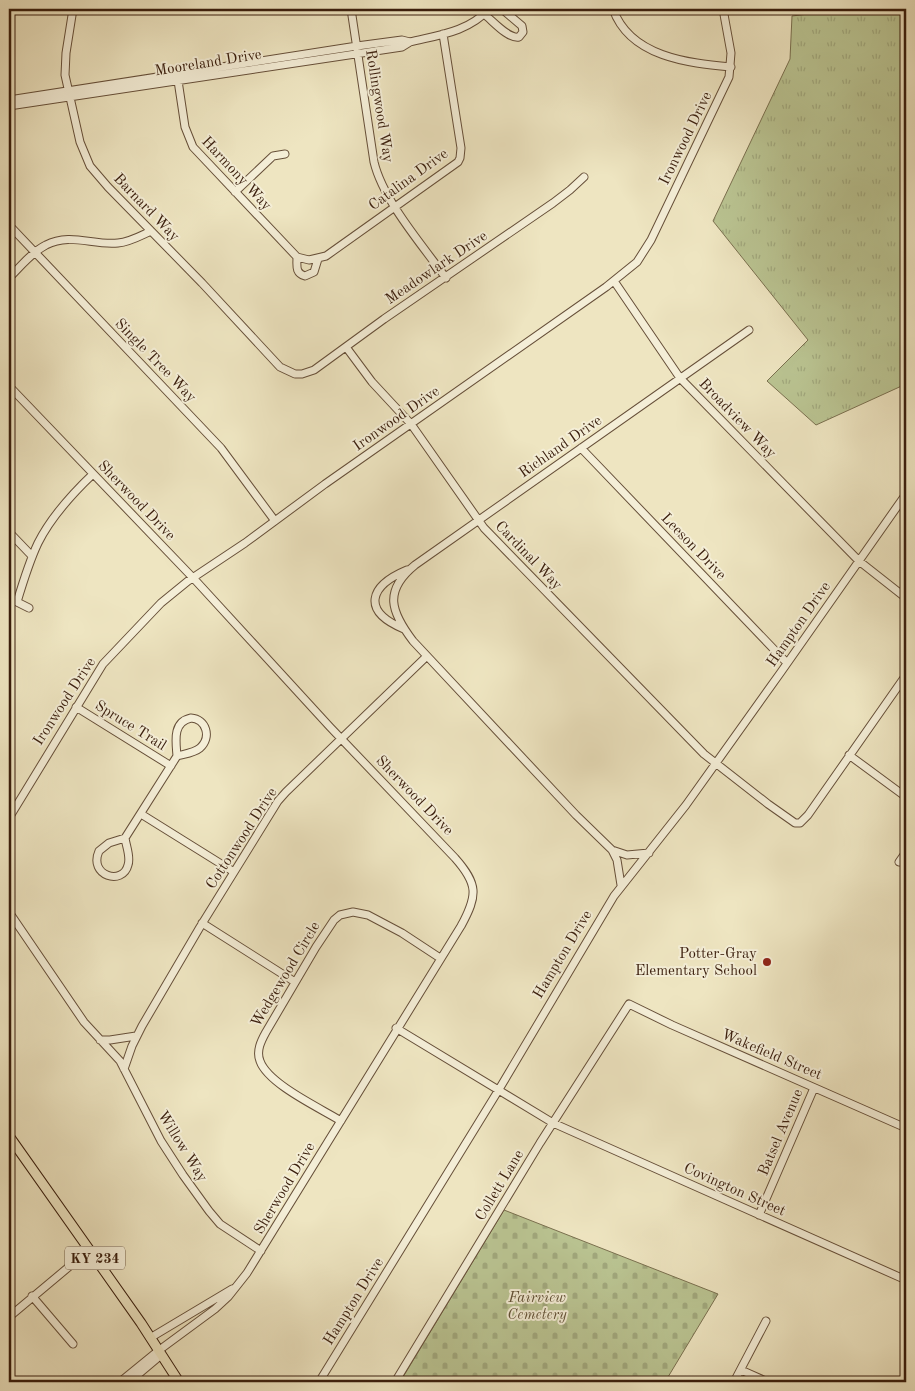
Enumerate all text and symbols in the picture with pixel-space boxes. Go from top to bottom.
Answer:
street label: Mooreland Drive [154,48,263,79]
street label: Rollingwood Way [362,49,395,164]
street label: Ironwood Drive [657,90,715,188]
street label: Harmony Way [198,134,274,214]
street label: Catalina Drive [366,146,451,214]
street label: Barnard Way [110,171,182,245]
street label: Meadowlark Drive [383,229,491,308]
street label: Single Tree Way [111,316,198,406]
street label: Broadview Way [695,376,778,462]
street label: Ironwood Drive [351,384,443,454]
street label: Richland Drive [517,413,605,481]
street label: Sherwood Drive [94,458,178,544]
street label: Leeson Drive [658,511,728,583]
street label: Cardinal Way [492,519,564,593]
street label: Hampton Drive [764,580,834,670]
street label: Ironwood Drive [31,655,99,748]
street label: Spruce Trail [92,698,169,754]
street label: Sherwood Drive [372,753,456,839]
street label: Cottonwood Drive [204,785,281,892]
street label: Hampton Drive [531,908,595,1001]
street label: Wedgewood Circle [249,919,324,1030]
place label: Potter-Gray Elementary School [635,947,757,979]
marker: Potter-Gray Elementary School [761,956,773,968]
street label: Wakefield Street [719,1027,824,1083]
street label: Batsel Avenue [756,1087,806,1178]
street label: Willow Way [154,1109,209,1185]
street label: Sherwood Drive [252,1140,319,1237]
street label: Collett Lane [473,1148,527,1224]
street label: Covington Street [681,1161,788,1220]
road number: KY 234 [65,1246,125,1270]
street label: Hampton Drive [321,1255,387,1348]
park label: Fairview Cemetery [507,1291,567,1323]

